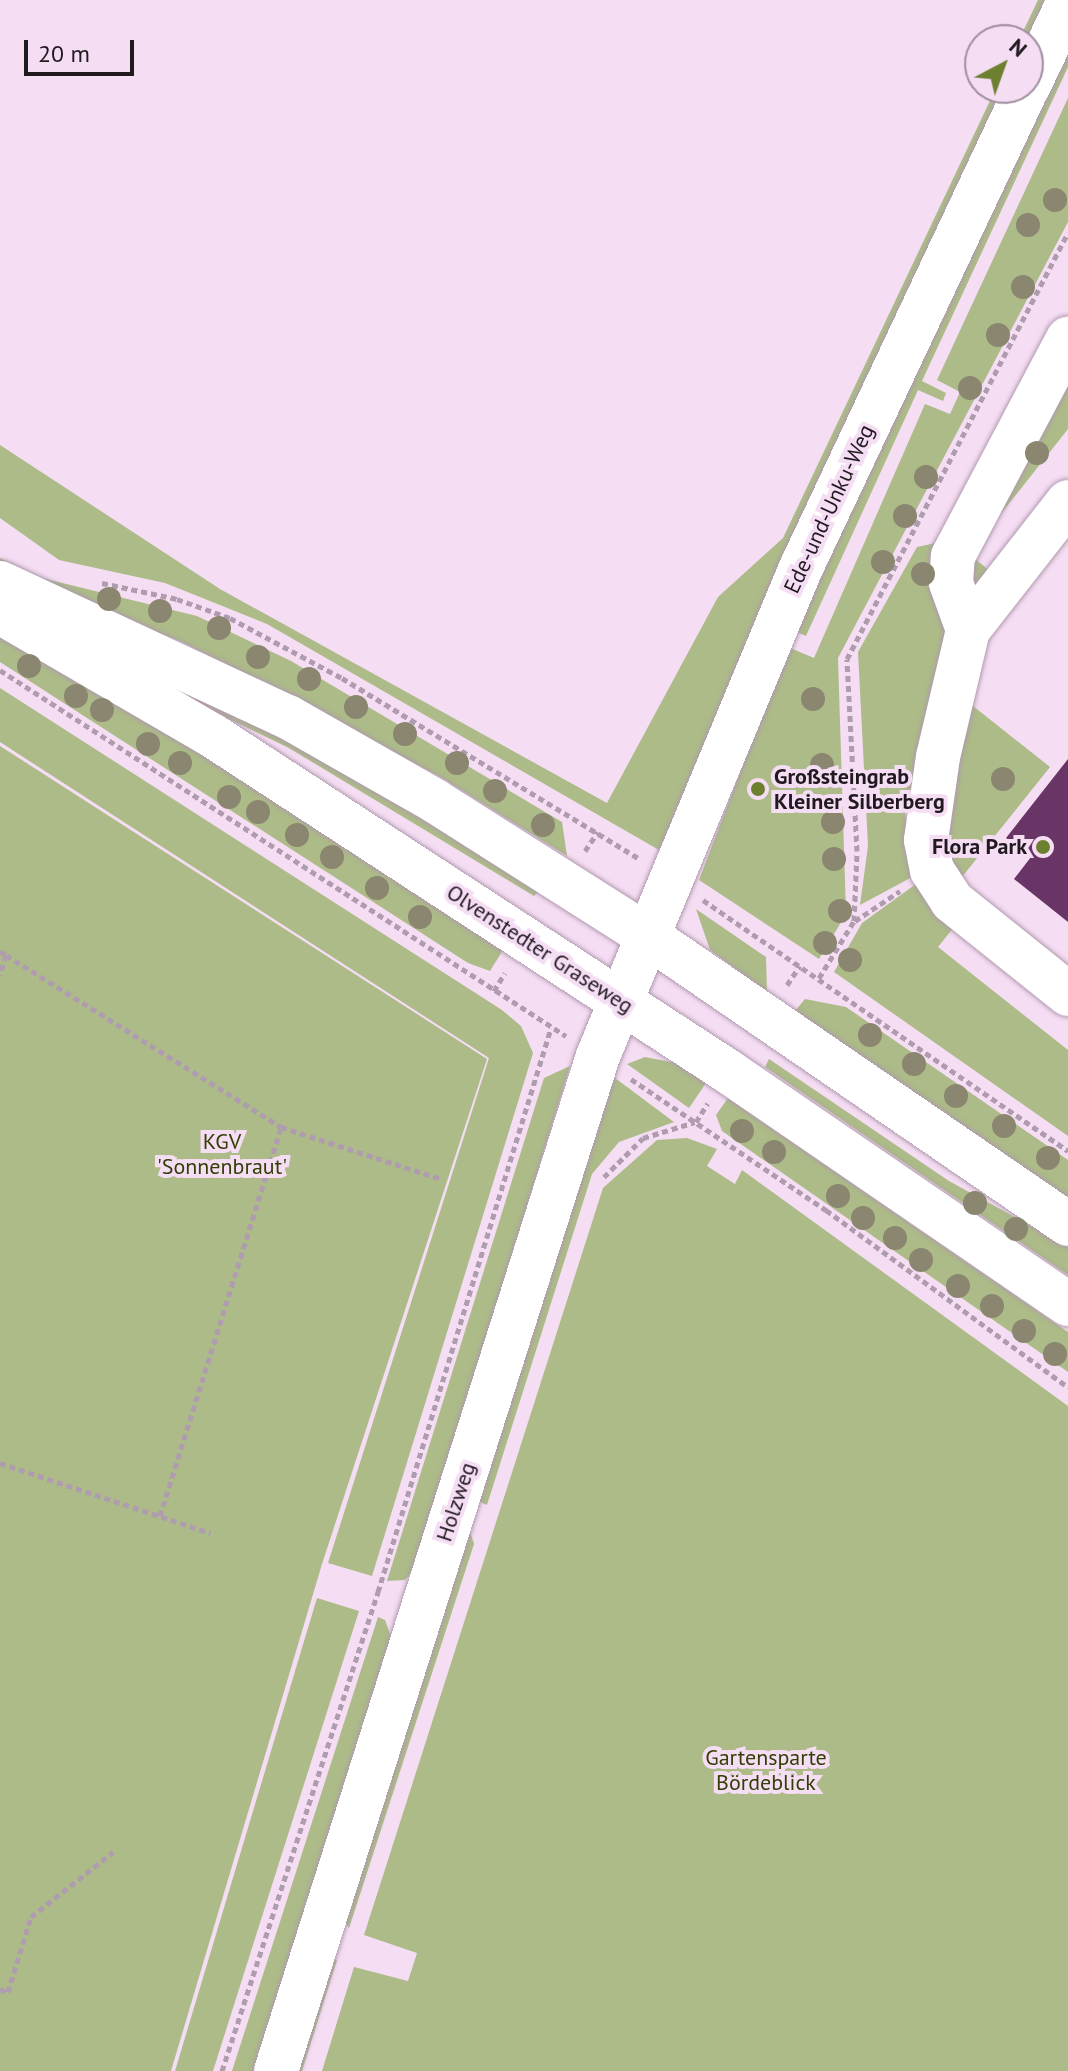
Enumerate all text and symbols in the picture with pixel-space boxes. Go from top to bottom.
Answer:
scale bar [28,24,138,74]
north arrow [964,24,1044,104]
text: N [1004,32,1033,63]
text: 20 m [38,38,90,69]
street label: Ede-und-Unku-Weg [778,420,880,598]
place label: Großsteingrab Kleiner Silberberg [774,763,945,814]
marker: Großsteingrab Kleiner Silberberg [749,780,767,798]
place label: Flora Park [932,834,1027,860]
marker: Flora Park [1034,838,1052,856]
street label: Olvenstedter Graseweg [442,879,638,1019]
park label: KGV 'Sonnenbraut' [157,1128,287,1180]
street label: Holzweg [431,1459,481,1545]
park label: Gartensparte Bördeblick [705,1744,827,1796]

